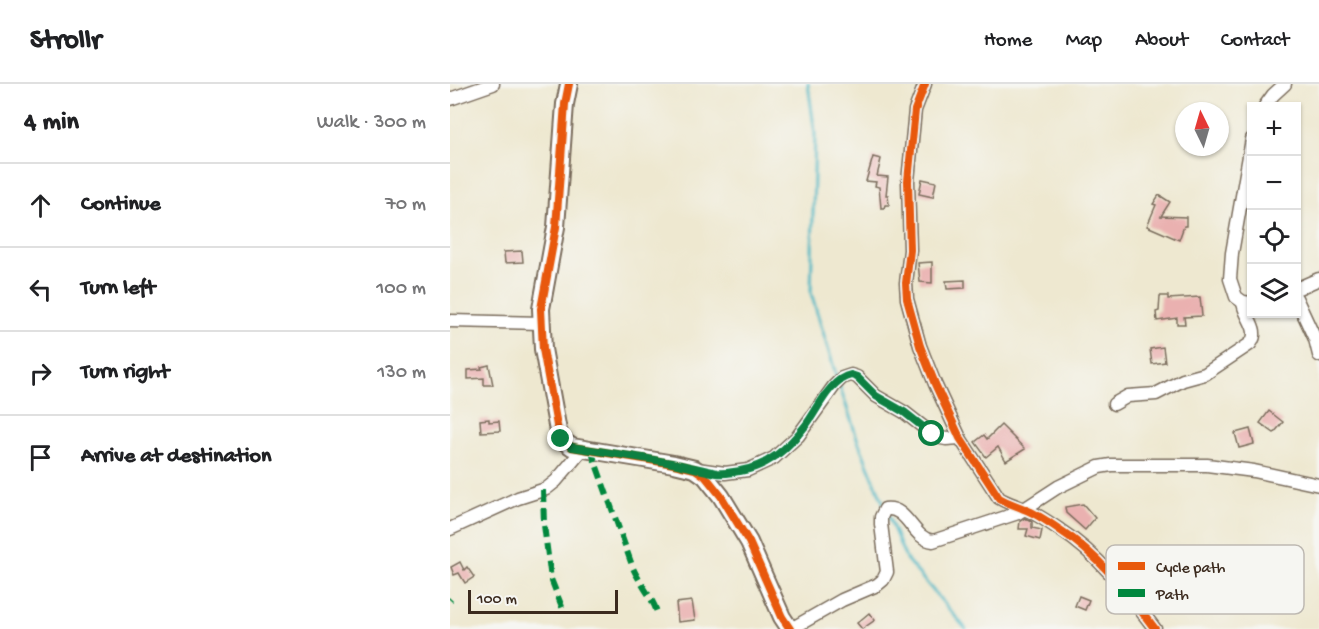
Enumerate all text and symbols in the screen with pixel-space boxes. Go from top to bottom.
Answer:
text: Strollr [30,25,101,58]
text: Home [984,29,1032,54]
text: Map [1065,29,1102,54]
text: About [1135,29,1188,54]
text: Contact [1221,29,1289,54]
north arrow [1175,102,1229,156]
map controls [1247,102,1301,318]
button: + [1247,102,1301,156]
text: 4 min [24,108,79,139]
text: Walk · 300 m [317,112,426,135]
button: − [1247,156,1301,210]
icon: ahead [24,189,57,222]
text: Continue [81,192,161,218]
text: 70 m [385,194,426,217]
button: locate [1247,210,1301,264]
button: layers [1247,264,1301,318]
icon: left [24,273,57,306]
text: Turn left [81,276,155,302]
text: 100 m [376,278,426,301]
icon: right [24,357,57,390]
text: Turn right [81,360,169,386]
text: 130 m [377,362,426,385]
route start [918,420,944,446]
route end [547,425,573,451]
icon: arrive [24,441,57,474]
text: Arrive at destination [81,444,271,470]
legend [1106,545,1304,614]
text: Cycle path [1156,560,1226,579]
scale bar [468,587,618,614]
text: Path [1155,587,1189,606]
text: 100 m [477,591,517,610]

